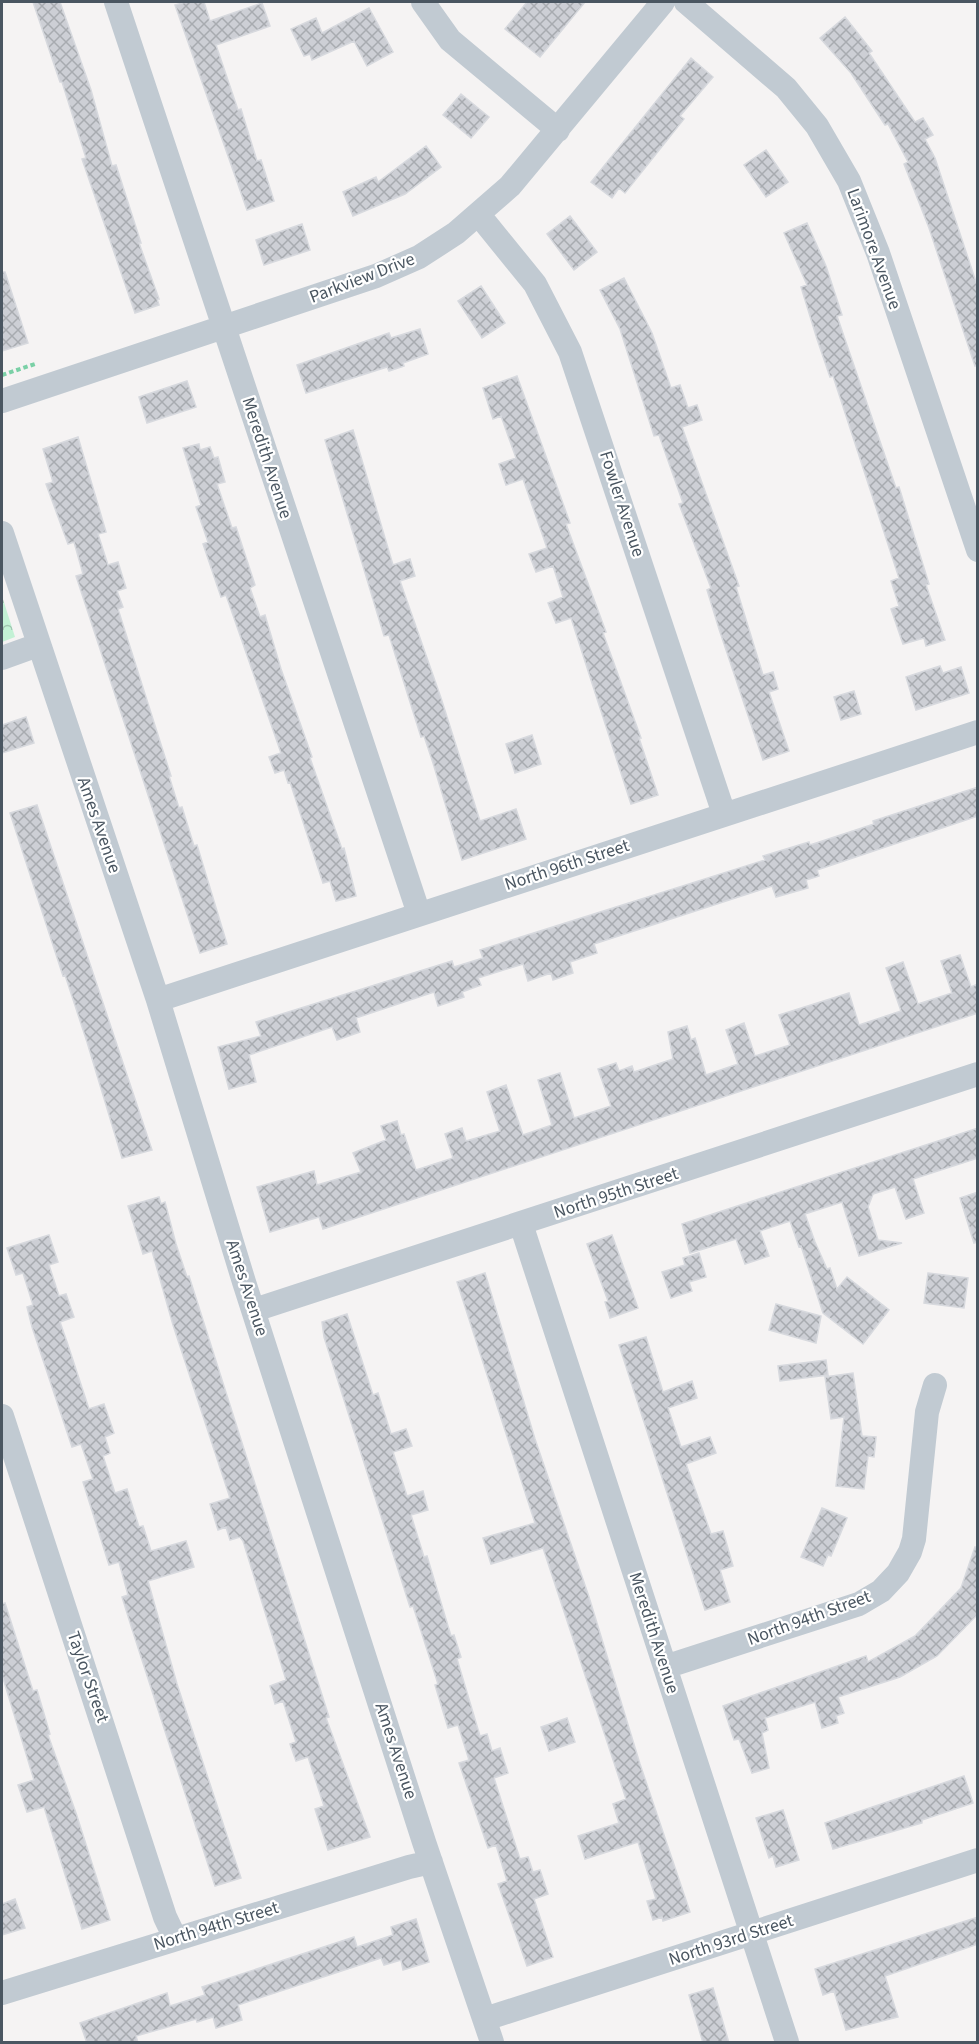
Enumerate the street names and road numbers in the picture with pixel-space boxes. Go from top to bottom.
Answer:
street label: Larimore Avenue [840,185,908,313]
street label: Parkview Drive [306,246,418,310]
street label: Meredith Avenue [236,394,298,522]
street label: Fowler Avenue [593,448,651,560]
street label: Ames Avenue [71,774,127,877]
street label: North 96th Street [502,833,632,897]
street label: North 95th Street [551,1161,681,1225]
street label: Ames Avenue [220,1236,274,1340]
street label: Meredith Avenue [623,1569,685,1697]
street label: North 94th Street [744,1584,874,1652]
street label: Taylor Street [61,1628,115,1726]
street label: Ames Avenue [369,1699,423,1803]
street label: North 94th Street [150,1895,282,1957]
street label: North 93rd Street [665,1908,797,1972]

